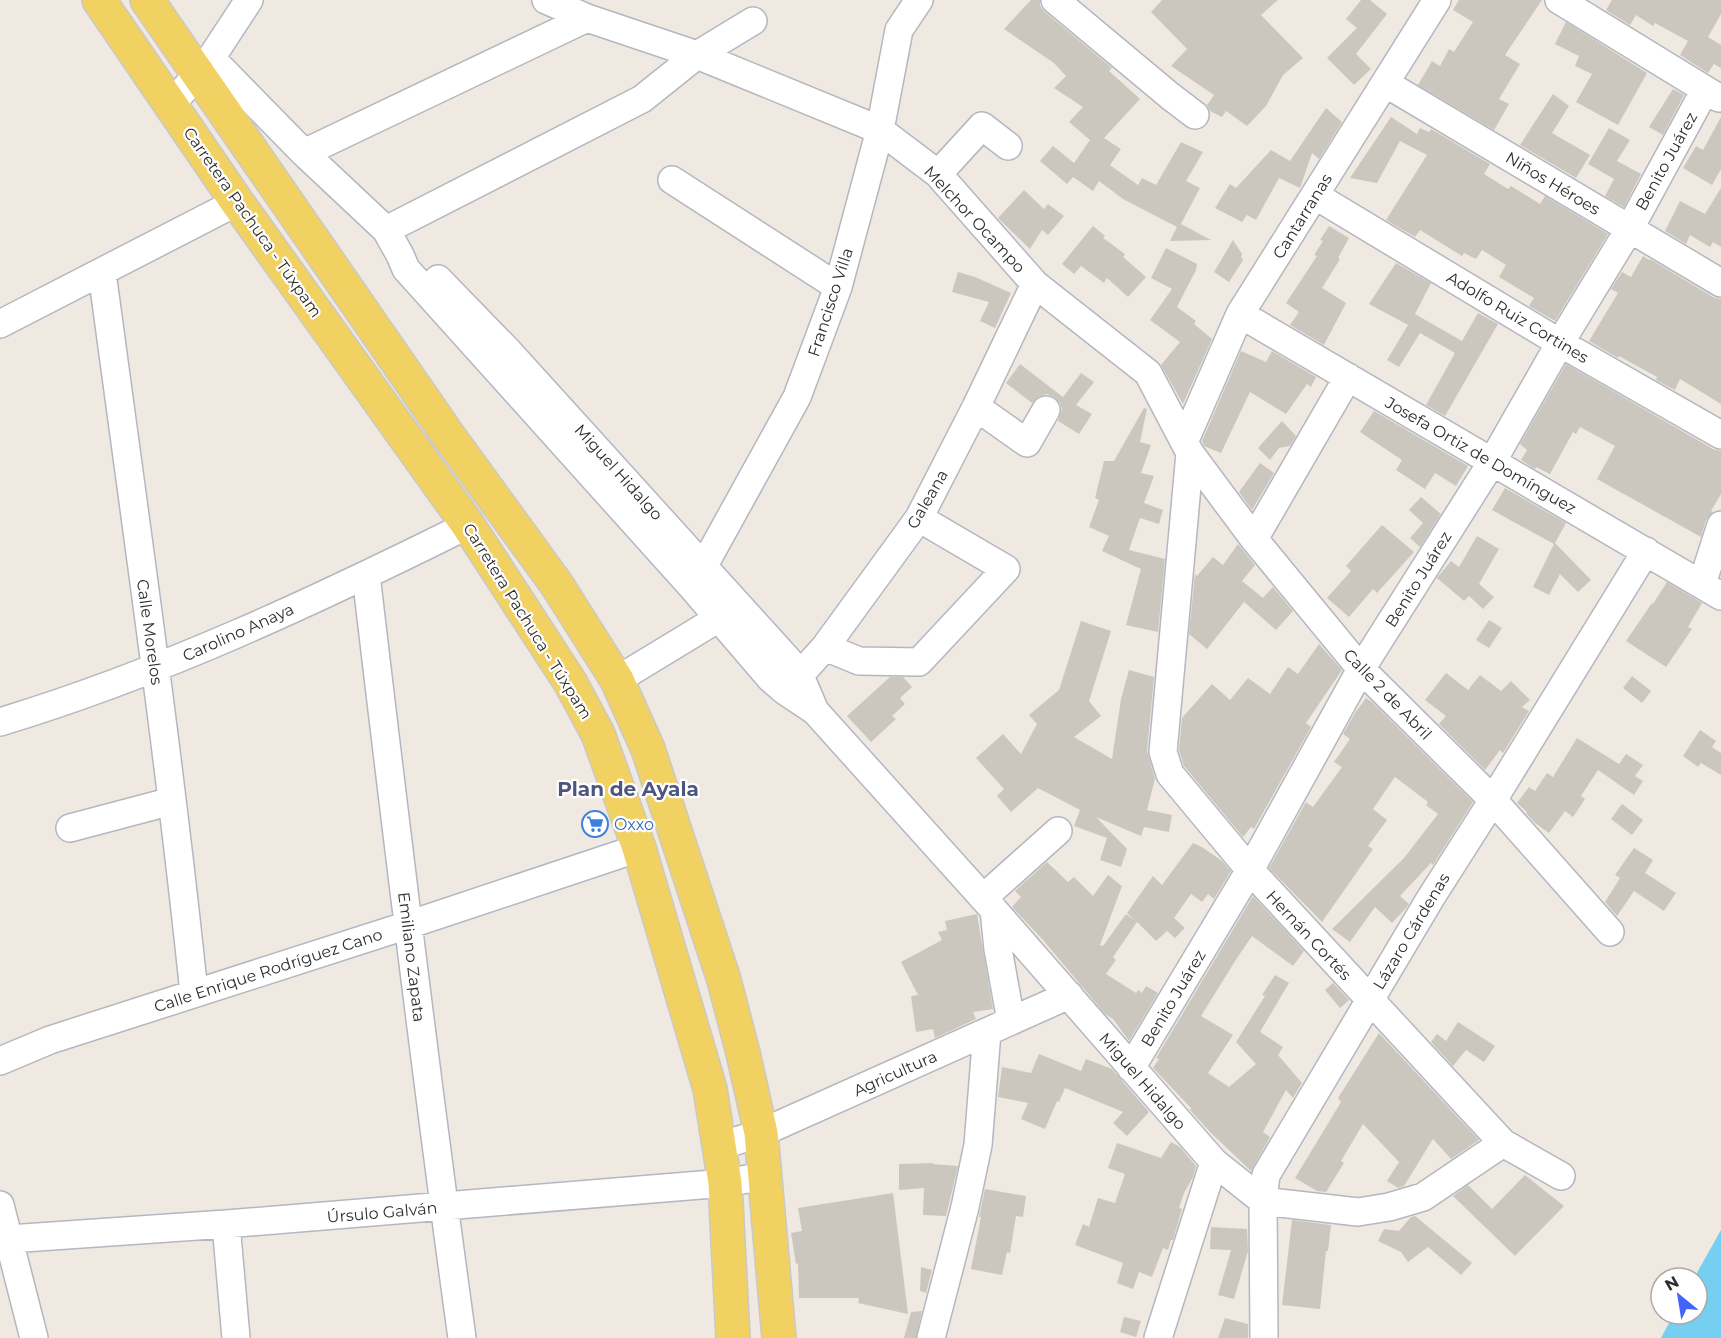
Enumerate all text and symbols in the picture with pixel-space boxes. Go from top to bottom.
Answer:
street label: Benito Juárez [1632,109,1701,214]
street label: Carretera Pachuca - Túxpam [180,124,326,321]
street label: Niños Héroes [1502,148,1603,219]
street label: Melchor Ocampo [920,162,1029,277]
street label: Cantarranas [1269,170,1336,262]
street label: Francisco Villa [804,245,857,359]
street label: Adolfo Ruiz Cortines [1443,268,1592,367]
street label: Josefa Ortiz de Domínguez [1381,392,1580,518]
street label: Miguel Hidalgo [571,421,667,524]
street label: Galeana [903,466,952,532]
street label: Carretera Pachuca - Túxpam [459,520,596,723]
street label: Benito Juárez [1381,528,1455,631]
street label: Calle Morelos [133,578,166,686]
street label: Carolino Anaya [180,599,297,665]
street label: Calle 2 de Abril [1340,645,1436,744]
district label: Plan de Ayala [557,777,699,801]
supermarket icon: Oxxo [580,809,610,839]
place label: Oxxo [614,815,654,834]
street label: Lázaro Cárdenas [1369,869,1454,993]
street label: Hernán Cortés [1262,887,1355,984]
street label: Emiliano Zapata [394,891,429,1023]
street label: Calle Enrique Rodríguez Cano [152,925,385,1016]
street label: Benito Juárez [1137,947,1210,1050]
street label: Miguel Hidalgo [1095,1029,1190,1134]
street label: Agricultura [851,1047,940,1100]
street label: Úrsulo Galván [326,1198,438,1227]
north arrow [1649,1266,1709,1326]
text: N [1661,1272,1682,1295]

